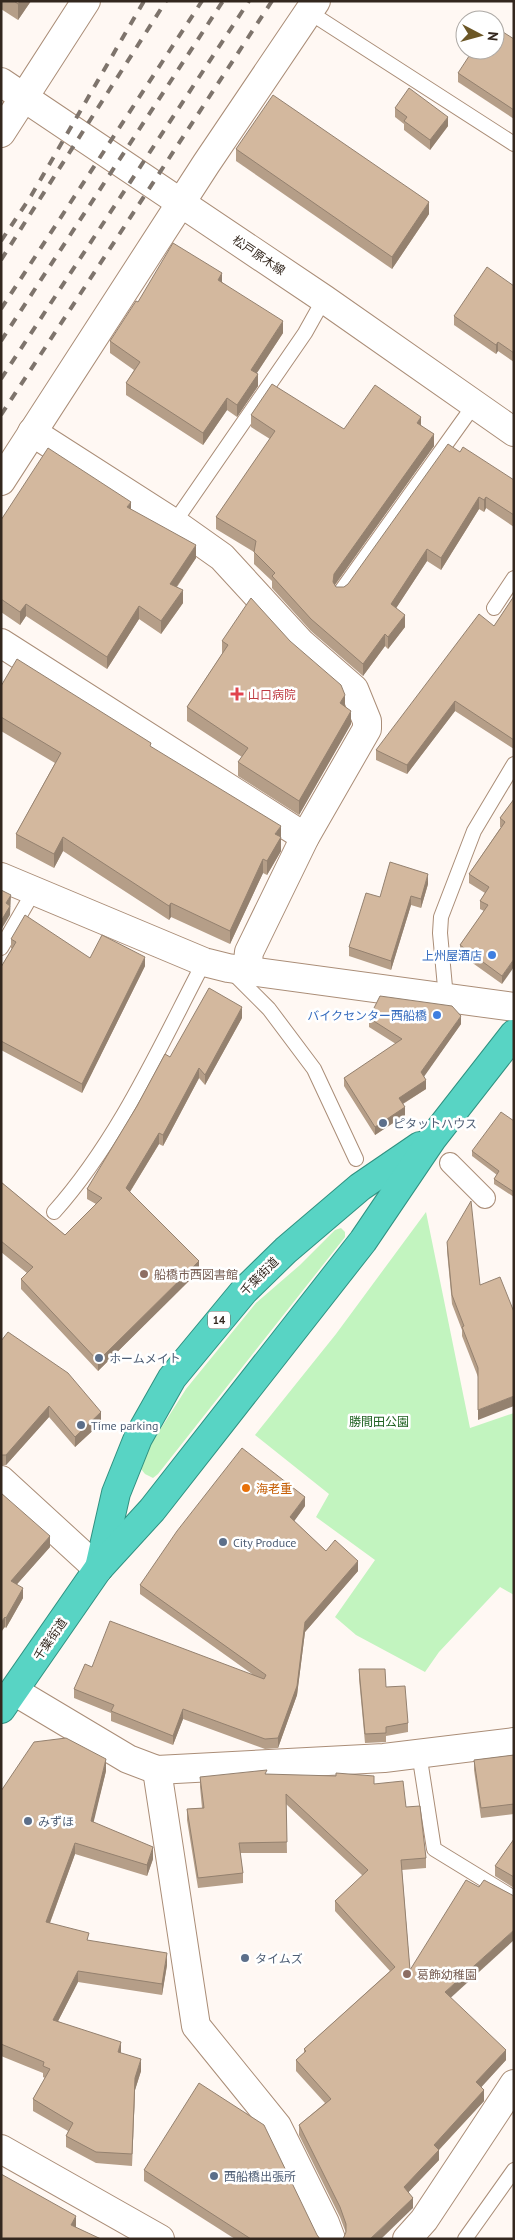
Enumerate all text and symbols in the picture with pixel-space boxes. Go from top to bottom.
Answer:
north arrow [455,10,505,60]
text: N [483,31,502,42]
street label: 松戸原木線 [230,232,288,278]
marker: 山口病院 [230,687,244,701]
place label: 山口病院 [248,687,296,702]
place label: 上州屋酒店 [422,948,482,963]
marker: 上州屋酒店 [486,949,498,961]
place label: バイクセンター西船橋 [307,1008,427,1023]
marker: バイクセンター西船橋 [431,1009,443,1021]
place label: ピタットハウス [393,1116,477,1131]
marker: ピタットハウス [377,1117,389,1129]
street label: 千葉街道 [237,1254,281,1298]
place label: 船橋市西図書館 [154,1267,238,1282]
marker: 船橋市西図書館 [138,1268,150,1280]
road number: 14 [208,1312,230,1328]
place label: ホームメイト [109,1351,181,1366]
marker: ホームメイト [93,1352,105,1364]
park label: 勝間田公園 [349,1414,409,1429]
place label: Time parking [91,1418,158,1433]
marker: Time parking [75,1419,87,1431]
place label: 海老重 [256,1481,292,1496]
marker: 海老重 [240,1482,252,1494]
place label: City Produce [233,1535,296,1550]
marker: City Produce [217,1536,229,1548]
street label: 千葉街道 [30,1615,70,1663]
place label: みずほ [38,1814,74,1829]
marker: みずほ [22,1815,34,1827]
place label: タイムズ [255,1951,303,1966]
marker: タイムズ [239,1952,251,1964]
place label: 葛飾幼稚園 [417,1967,477,1982]
marker: 葛飾幼稚園 [401,1968,413,1980]
place label: 西船橋出張所 [224,2169,296,2184]
marker: 西船橋出張所 [208,2170,220,2182]

